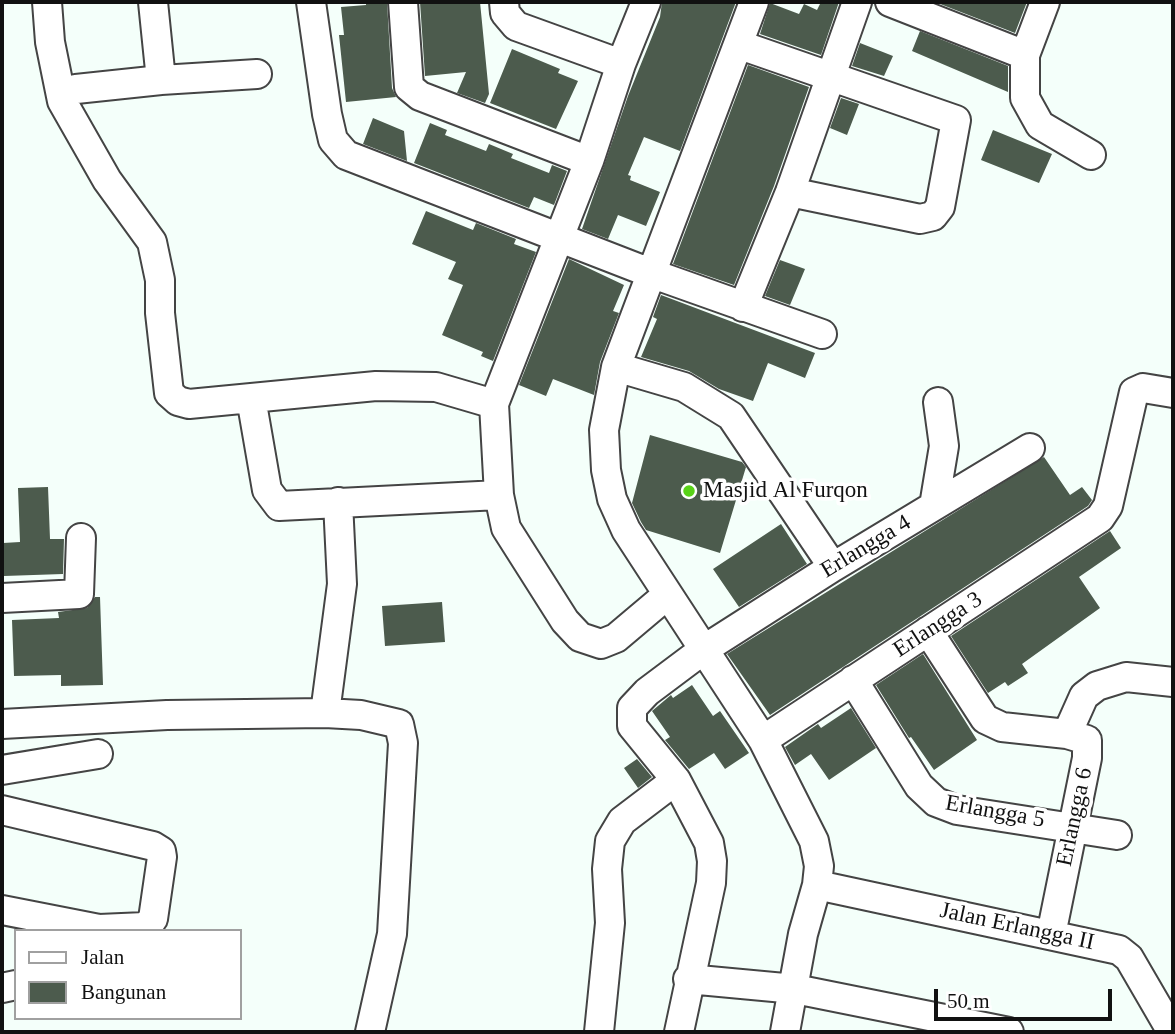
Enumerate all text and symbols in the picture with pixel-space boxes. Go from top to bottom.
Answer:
place label: Masjid Al Furqon [703,477,868,505]
marker: Masjid Al Furqon [681,483,697,499]
street label: Erlangga 4 [816,509,916,585]
street label: Erlangga 3 [888,586,988,664]
street label: Erlangga 6 [1051,765,1099,869]
street label: Erlangga 5 [943,790,1047,834]
street label: Jalan Erlangga II [937,897,1097,957]
legend [14,929,242,1020]
text: Jalan [81,945,124,969]
scale bar [937,974,1116,1018]
text: Bangunan [81,980,166,1004]
text: 50 m [947,989,990,1013]

